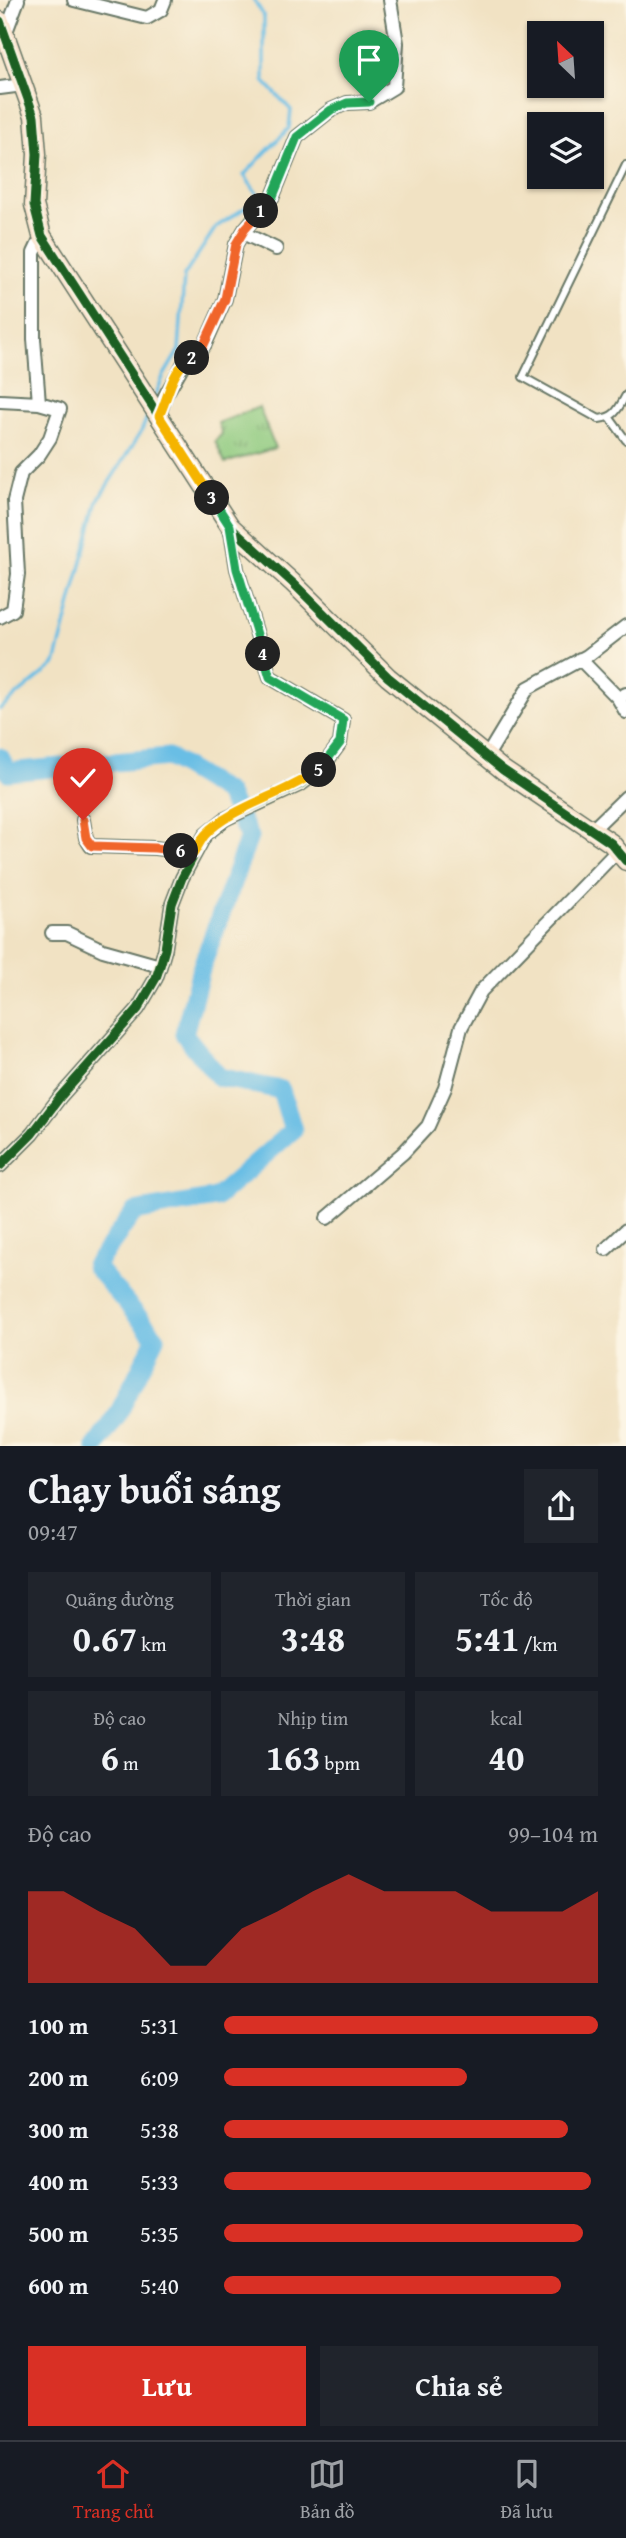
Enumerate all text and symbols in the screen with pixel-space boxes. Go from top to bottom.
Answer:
north arrow [527,21,604,98]
map controls [527,21,604,189]
pin [339,30,399,102]
icon: arrive [350,41,388,79]
button: layers [527,112,604,189]
pin: 1 [244,194,278,228]
text: 1 [256,196,265,224]
pin: 2 [174,340,210,376]
text: 2 [187,343,196,371]
pin: 3 [194,480,230,516]
text: 3 [207,483,216,511]
pin: 4 [246,636,280,672]
text: 4 [258,639,267,667]
pin [53,748,113,820]
pin: 5 [302,752,336,788]
text: 5 [314,755,323,783]
icon: check [64,759,102,797]
pin: 6 [164,834,198,868]
text: 6 [176,836,185,864]
text: Chạy buổi sáng [28,1461,281,1517]
button: share [524,1469,598,1543]
text: 09:47 [28,1515,78,1548]
text: Quãng đường [66,1585,174,1613]
text: Thời gian [275,1585,351,1613]
text: Tốc độ [480,1585,533,1613]
text: 0.67 [73,1613,137,1664]
text: 3:48 [281,1613,345,1664]
text: 5:41 [455,1613,519,1664]
text: km [137,1630,166,1658]
text: /km [519,1630,558,1658]
text: Độ cao [93,1704,146,1732]
text: Nhịp tim [278,1704,348,1732]
text: kcal [490,1704,523,1732]
text: 6 [101,1732,119,1783]
text: 163 [266,1732,320,1783]
text: 40 [488,1732,524,1783]
text: m [119,1749,139,1777]
text: bpm [320,1749,360,1777]
text: Độ cao [28,1817,92,1850]
text: 99–104 m [508,1817,598,1850]
text: 100 m [28,2009,89,2042]
text: 5:31 [140,2009,179,2042]
text: 200 m [28,2061,89,2094]
text: 6:09 [140,2061,179,2094]
text: 300 m [28,2113,89,2146]
text: 5:38 [140,2113,179,2146]
text: 400 m [28,2165,89,2198]
text: 5:33 [140,2165,179,2198]
text: 500 m [28,2217,89,2250]
text: 5:35 [140,2217,179,2250]
text: 600 m [28,2269,89,2302]
text: 5:40 [140,2269,179,2302]
button: Lưu [28,2346,306,2426]
button: Chia sẻ [320,2346,598,2426]
tab: Trang chủ [73,2455,154,2525]
tab: Bản đồ [300,2455,354,2525]
tab: Đã lưu [501,2455,553,2525]

